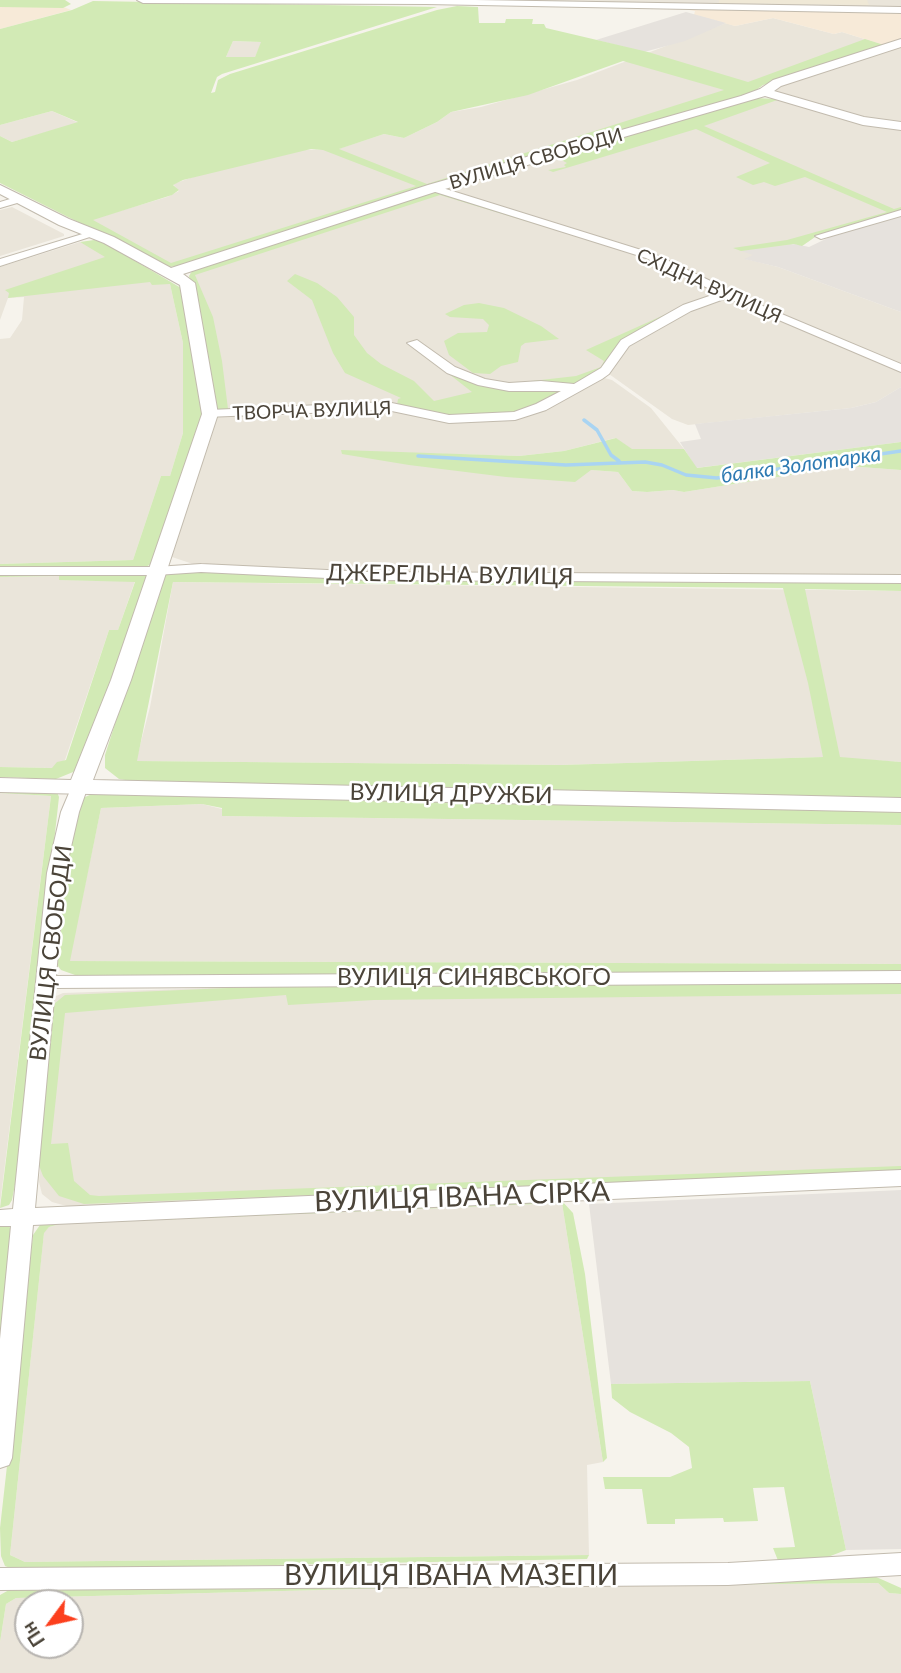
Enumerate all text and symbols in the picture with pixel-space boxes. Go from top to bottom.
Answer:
street label: ВУЛИЦЯ СВОБОДИ [447,123,625,195]
street label: СХІДНА ВУЛИЦЯ [633,244,785,328]
street label: ТВОРЧА ВУЛИЦЯ [232,397,392,425]
water label: балка Золотарка [719,441,883,489]
street label: ДЖЕРЕЛЬНА ВУЛИЦЯ [326,559,574,591]
street label: ВУЛИЦЯ ДРУЖБИ [349,778,553,810]
street label: ВУЛИЦЯ СВОБОДИ [24,844,78,1062]
street label: ВУЛИЦЯ СИНЯВСЬКОГО [337,964,611,992]
street label: ВУЛИЦЯ ІВАНА СІРКА [314,1175,610,1219]
street label: ВУЛИЦЯ ІВАНА МАЗЕПИ [284,1559,618,1593]
north arrow [14,1589,84,1659]
text: Пн [16,1618,49,1651]

